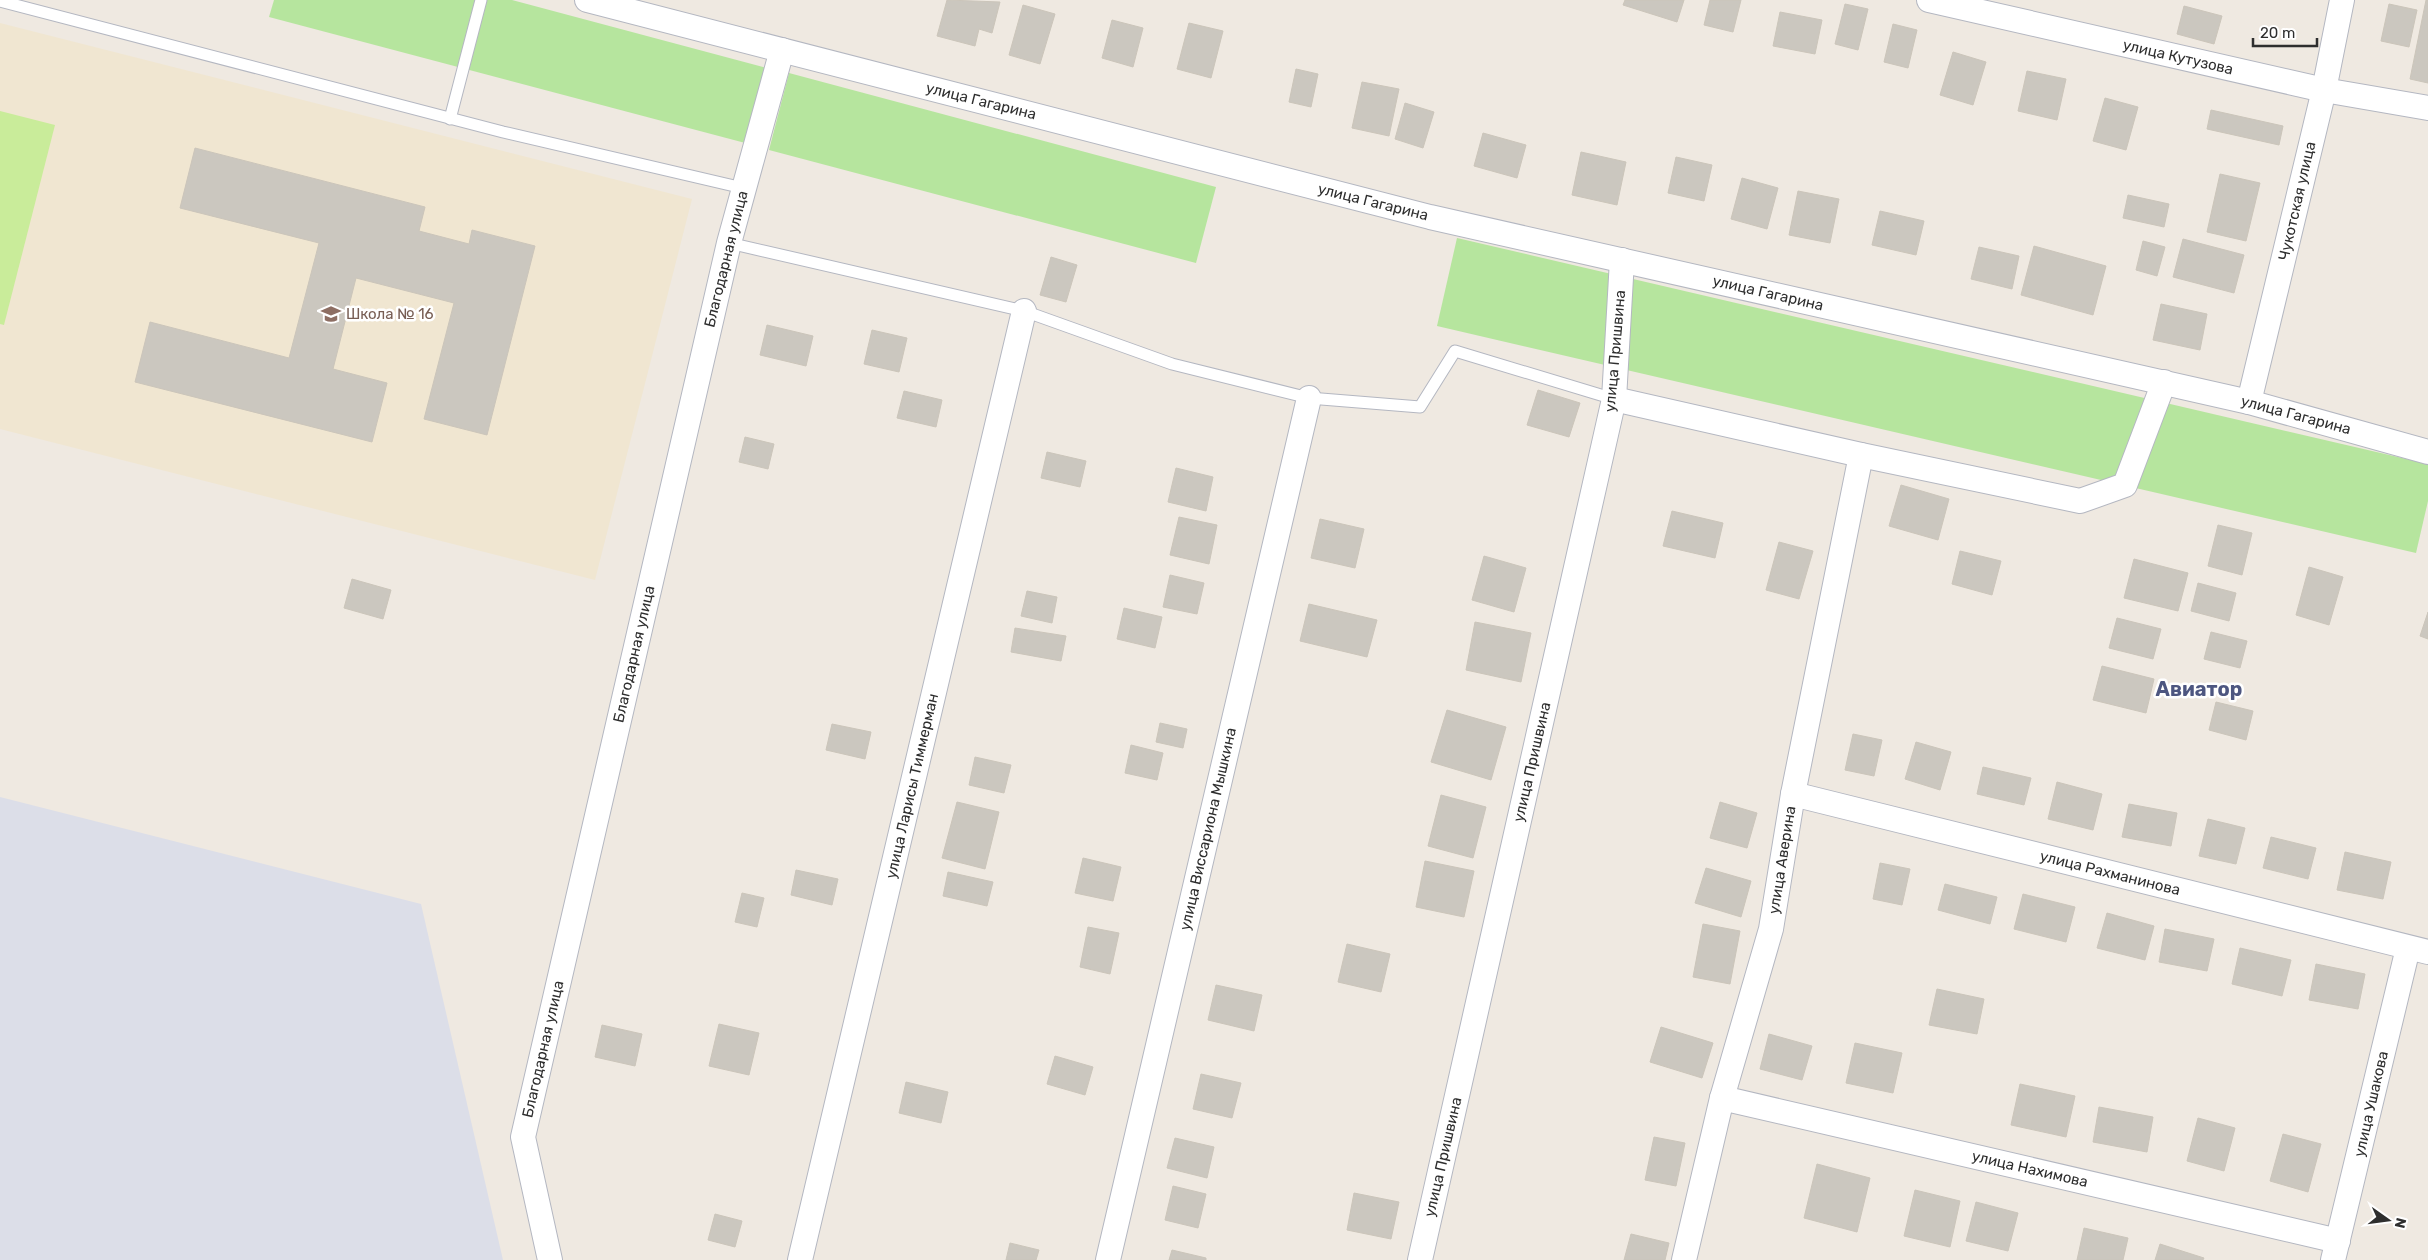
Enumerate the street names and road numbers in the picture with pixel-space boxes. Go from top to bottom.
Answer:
street label: улица Кутузова [2121,36,2235,78]
street label: улица Гагарина [924,79,1038,123]
street label: Чукотская улица [2275,140,2319,262]
street label: улица Гагарина [1316,180,1430,224]
street label: Благодарная улица [700,189,752,329]
street label: улица Гагарина [1711,272,1825,314]
street label: улица Пришвина [1601,289,1629,413]
street label: улица Гагарина [2239,392,2353,438]
street label: Благодарная улица [609,584,659,724]
street label: улица Ларисы Тиммерман [882,692,942,880]
street label: улица Пришвина [1509,700,1555,824]
street label: улица Виссариона Мышкина [1176,726,1240,932]
street label: улица Аверина [1765,805,1799,915]
street label: улица Рахманинова [2038,847,2182,899]
street label: Благодарная улица [518,979,568,1119]
street label: улица Ушакова [2350,1049,2392,1159]
street label: улица Пришвина [1420,1095,1466,1219]
street label: улица Нахимова [1970,1147,2090,1191]

